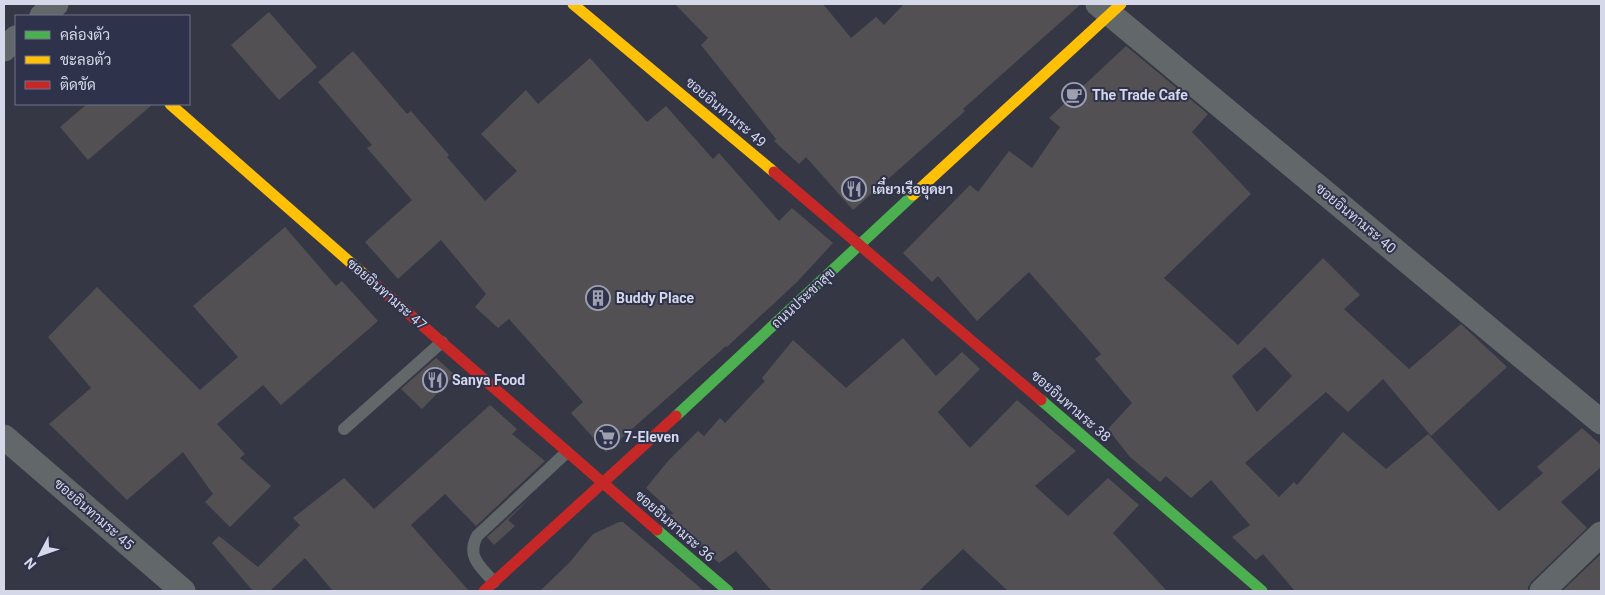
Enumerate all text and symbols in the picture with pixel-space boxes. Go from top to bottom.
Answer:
legend [15,15,190,105]
text: คล่องตัว [60,25,110,44]
text: ชะลอตัว [60,51,111,69]
street label: ซอยอินทามระ 49 [683,74,769,150]
text: ติดขัด [60,76,96,94]
cafe icon: The Trade Cafe [1061,82,1087,108]
place label: The Trade Cafe [1092,87,1188,103]
restaurant icon: เตี๋ยวเรือยุดยา [841,176,867,202]
place label: เตี๋ยวเรือยุดยา [872,176,953,200]
street label: ซอยอินทามระ 40 [1313,180,1400,256]
street label: ซอยอินทามระ 47 [344,255,430,333]
street label: ถนนประชาสุข [768,264,839,333]
building icon: Buddy Place [585,285,611,311]
place label: Buddy Place [616,290,695,306]
restaurant icon: Sanya Food [422,367,448,393]
street label: ซอยอินทามระ 38 [1028,367,1114,445]
place label: Sanya Food [452,372,525,388]
supermarket icon: 7-Eleven [594,424,620,450]
place label: 7-Eleven [624,429,679,445]
street label: ซอยอินทามระ 45 [51,475,137,553]
street label: ซอยอินทามระ 36 [632,487,718,565]
north arrow [15,530,65,580]
text: N [21,555,39,573]

